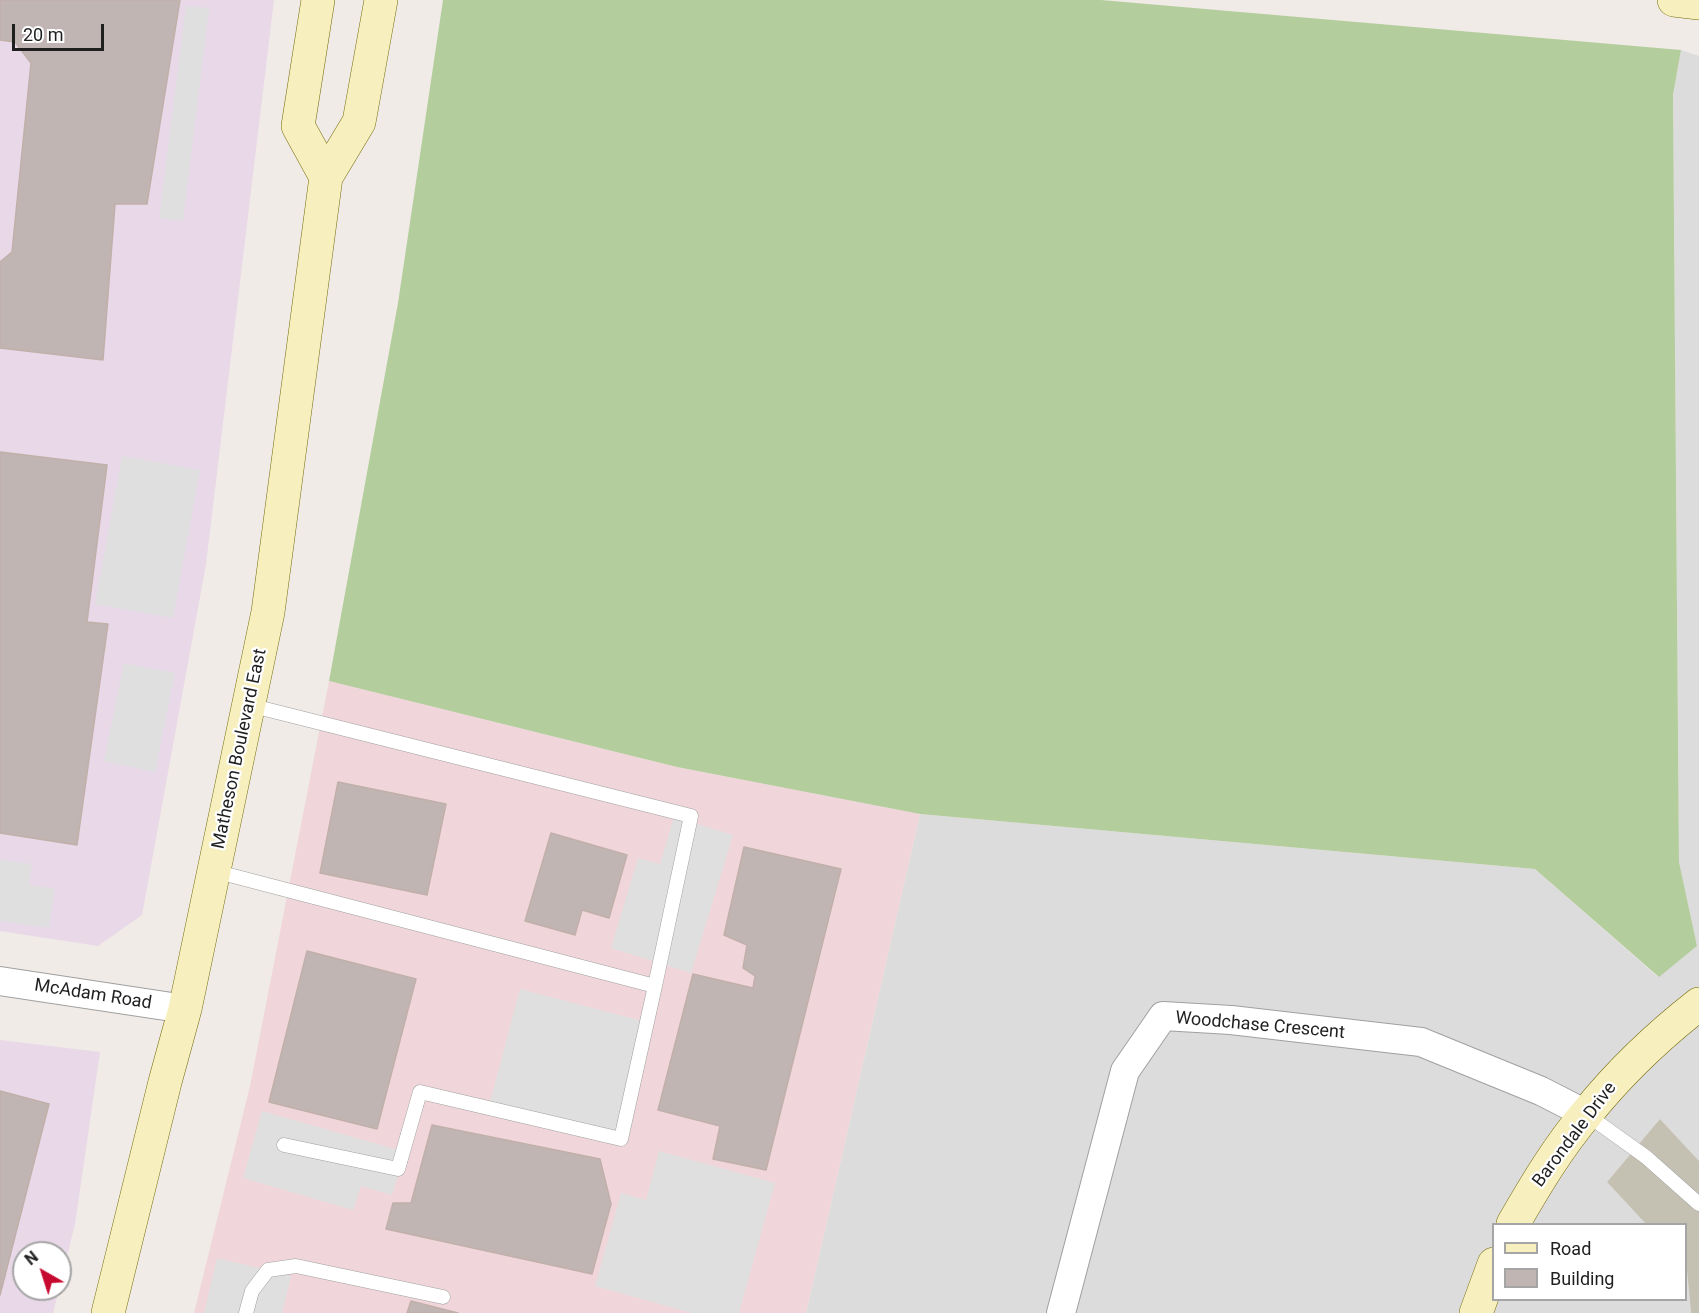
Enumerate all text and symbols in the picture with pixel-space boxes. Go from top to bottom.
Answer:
scale bar [15,12,106,50]
text: 20 m [23,24,63,45]
street label: Matheson Boulevard East [208,647,272,851]
street label: McAdam Road [33,975,153,1015]
street label: Woodchase Crescent [1174,1008,1346,1044]
street label: Barondale Drive [1528,1078,1622,1192]
legend [1492,1223,1687,1301]
text: Road [1550,1238,1591,1259]
north arrow [12,1241,72,1301]
text: N [21,1247,42,1269]
text: Building [1550,1268,1614,1289]

